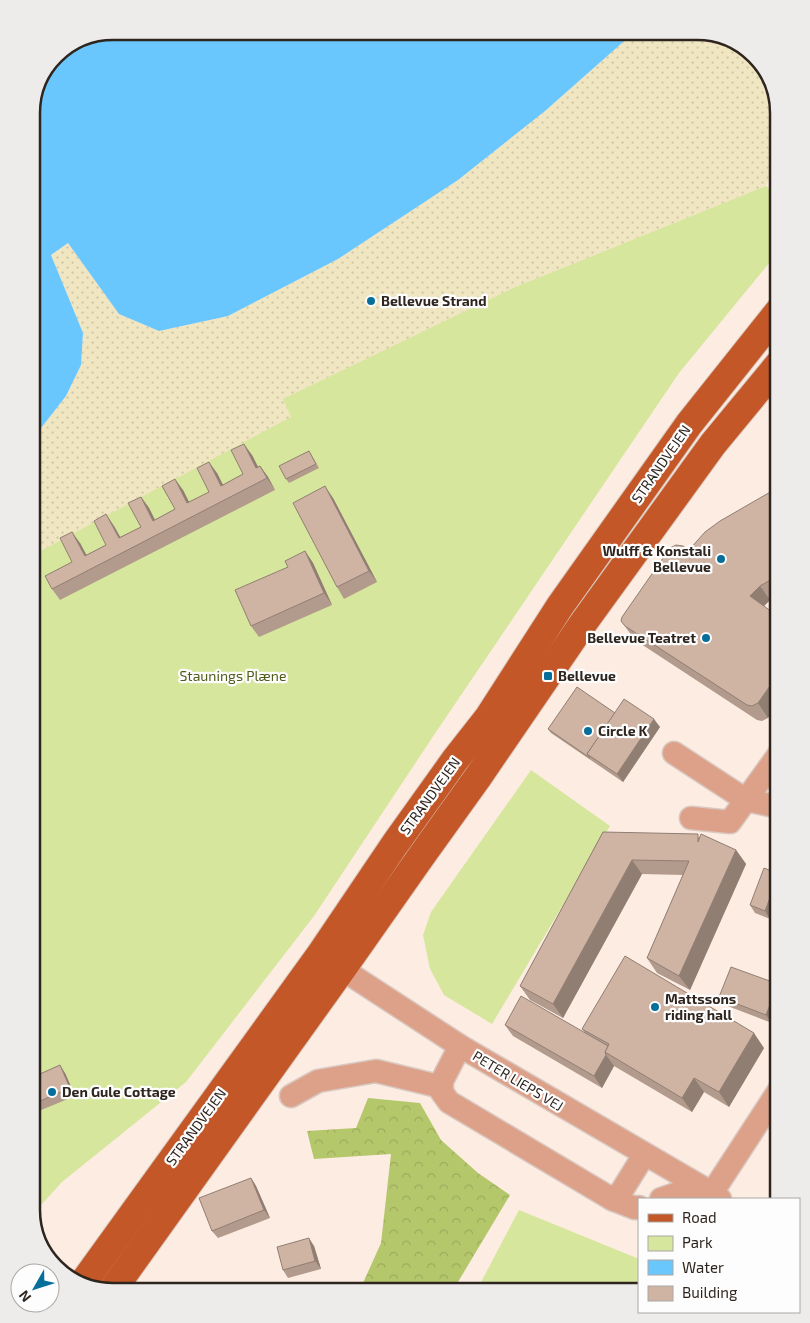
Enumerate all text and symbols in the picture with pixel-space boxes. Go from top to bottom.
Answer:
place label: Bellevue Strand [381,292,487,309]
marker: Bellevue Strand [365,295,377,307]
street label: STRANDVEJEN [627,421,694,506]
place label: Wulff & Konstali Bellevue [602,542,711,575]
marker: Wulff & Konstali Bellevue [715,553,727,565]
place label: Bellevue Teatret [587,629,696,646]
marker: Bellevue Teatret [700,632,712,644]
park label: Staunings Plæne [180,667,286,684]
place label: Bellevue [558,667,616,684]
marker: Bellevue [542,670,554,682]
place label: Circle K [598,722,648,739]
marker: Circle K [582,725,594,737]
street label: STRANDVEJEN [396,754,463,838]
place label: Mattssons riding hall [665,990,736,1023]
marker: Mattssons riding hall [649,1001,661,1013]
street label: PETER LIEPS VEJ [470,1047,567,1114]
place label: Den Gule Cottage [62,1083,176,1100]
street label: STRANDVEJEN [162,1085,229,1169]
marker: Den Gule Cottage [46,1086,58,1098]
legend [638,1198,800,1313]
text: Road [682,1208,717,1226]
text: Park [682,1233,713,1251]
text: Water [682,1258,724,1276]
north arrow [10,1263,60,1313]
text: Building [682,1283,738,1301]
text: N [15,1287,34,1306]

